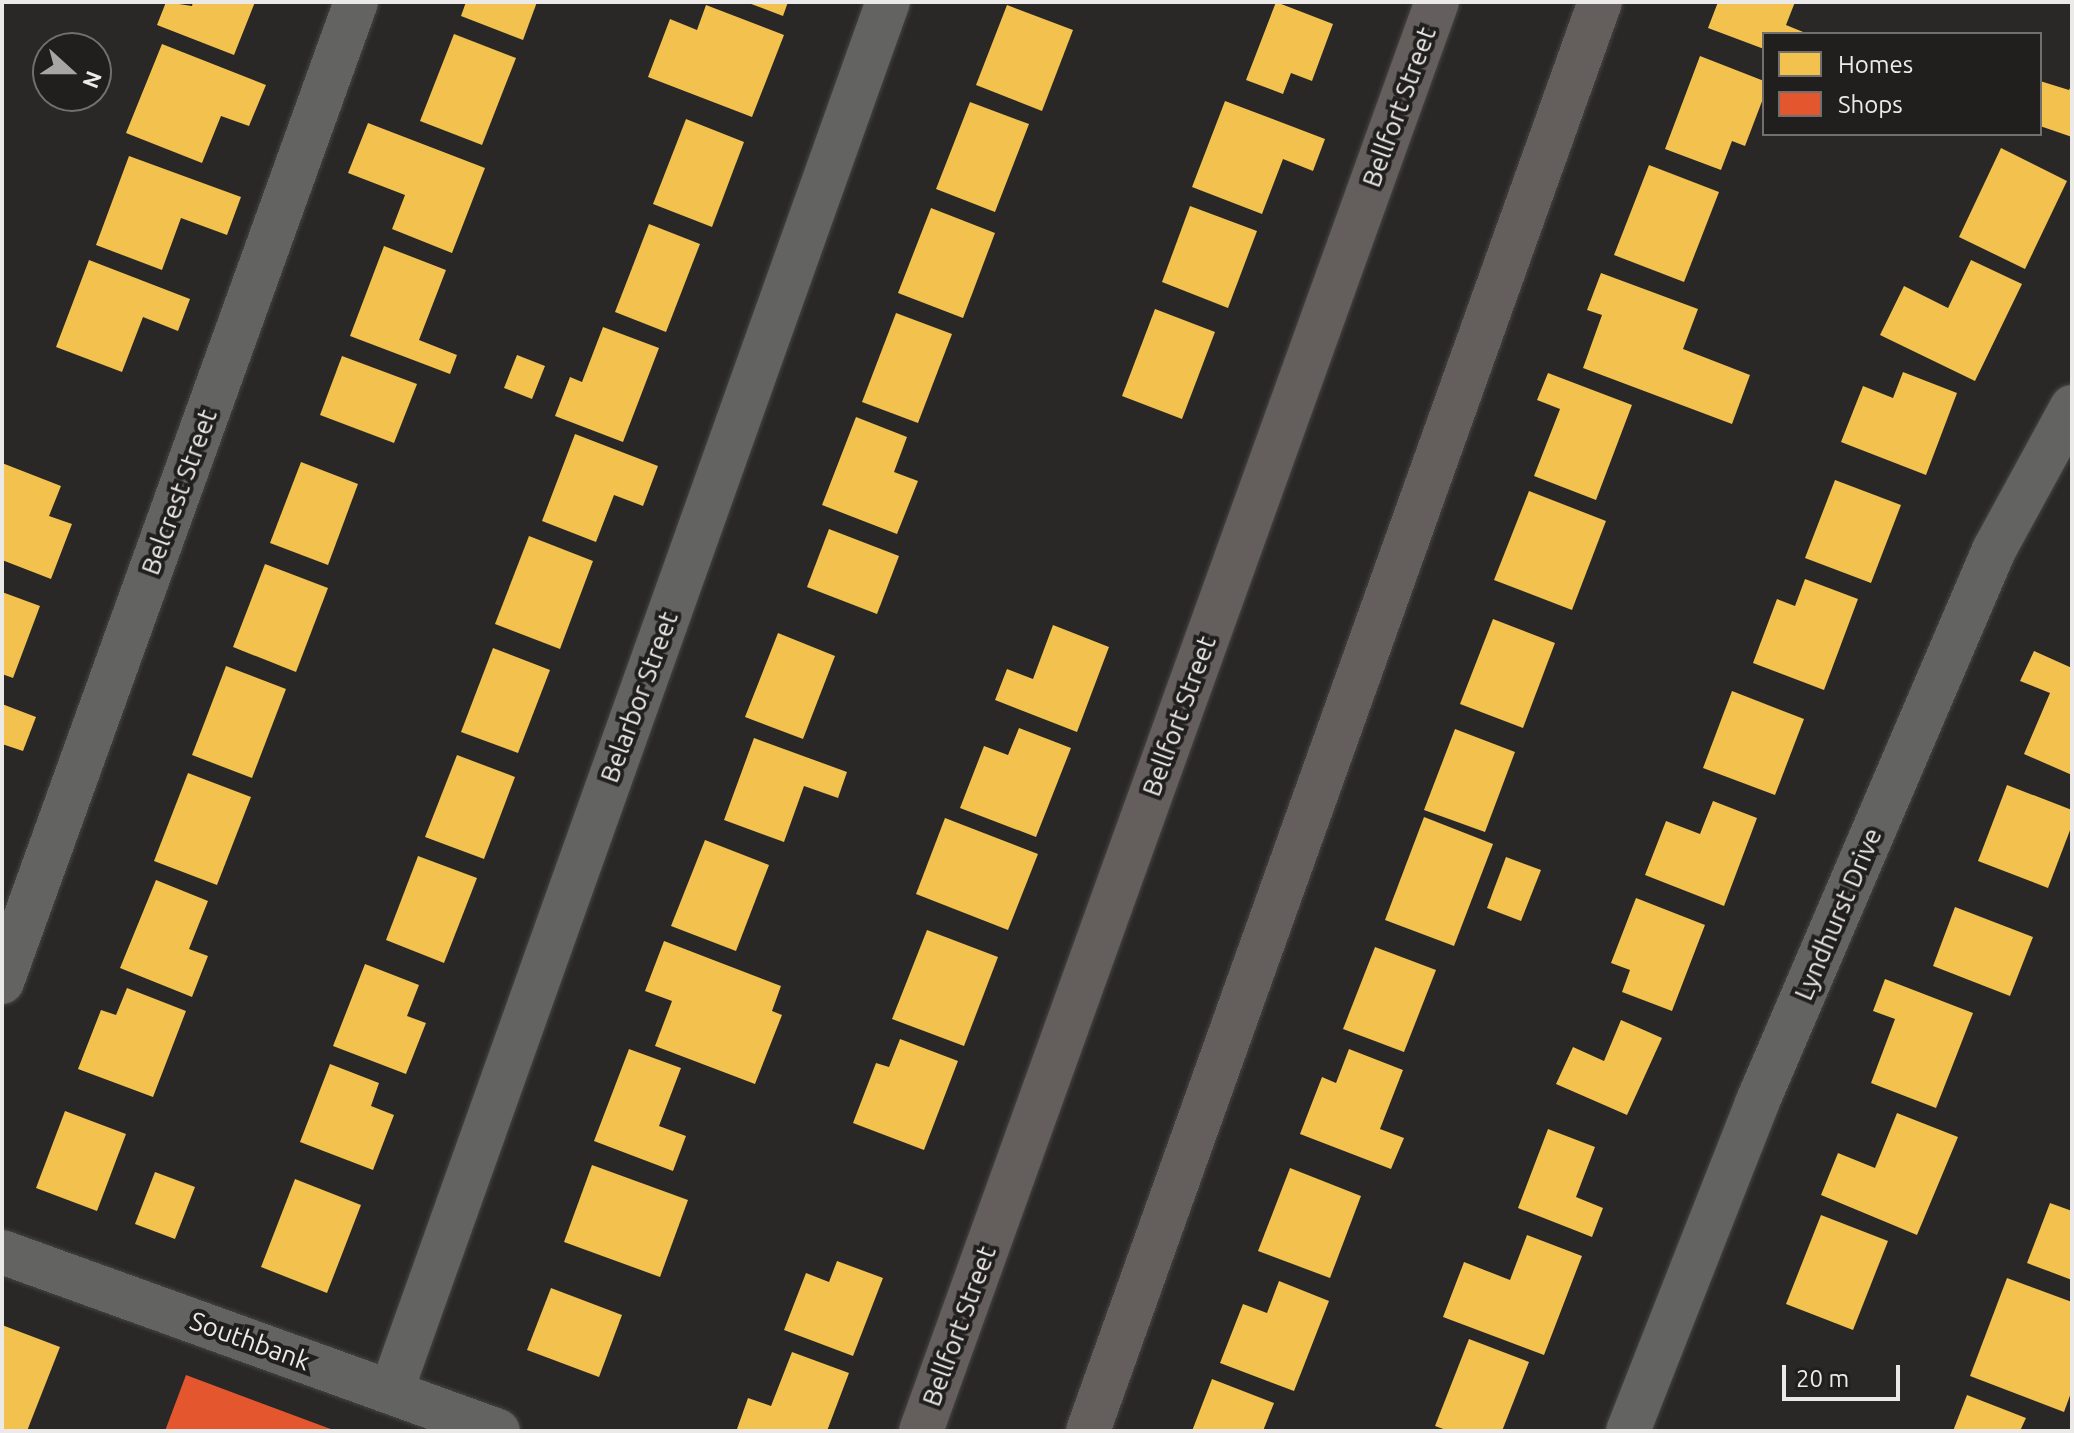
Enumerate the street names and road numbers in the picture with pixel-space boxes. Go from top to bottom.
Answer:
street label: Bellfort Street [1356,23,1442,191]
street label: Belcrest Street [135,405,223,579]
street label: Belarbor Street [594,607,684,787]
street label: Bellfort Street [1136,632,1222,800]
street label: Lyndhurst Drive [1788,823,1888,1005]
street label: Bellfort Street [916,1242,1002,1410]
street label: Southbank [186,1305,314,1377]

